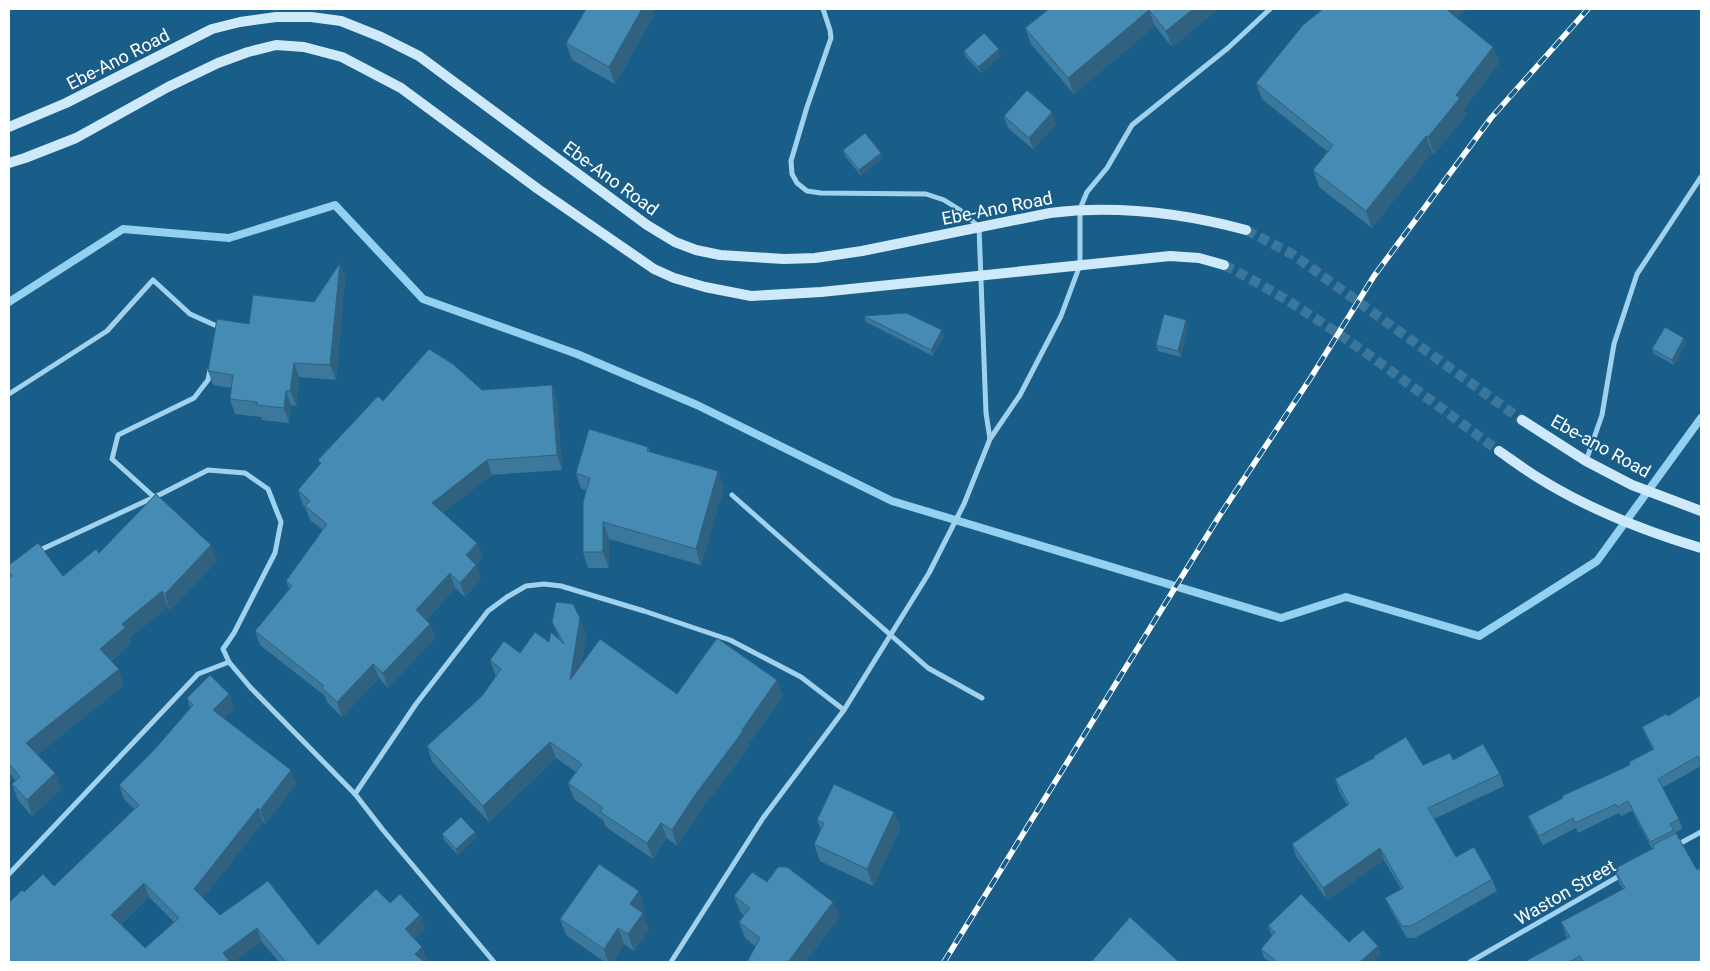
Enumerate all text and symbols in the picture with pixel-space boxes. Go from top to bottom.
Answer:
street label: Ebe-Ano Road [63,24,173,94]
street label: Ebe-Ano Road [559,136,663,220]
street label: Ebe-Ano Road [940,187,1054,229]
street label: Ebe-ano Road [1548,410,1654,482]
street label: Waston Street [1511,855,1619,929]

